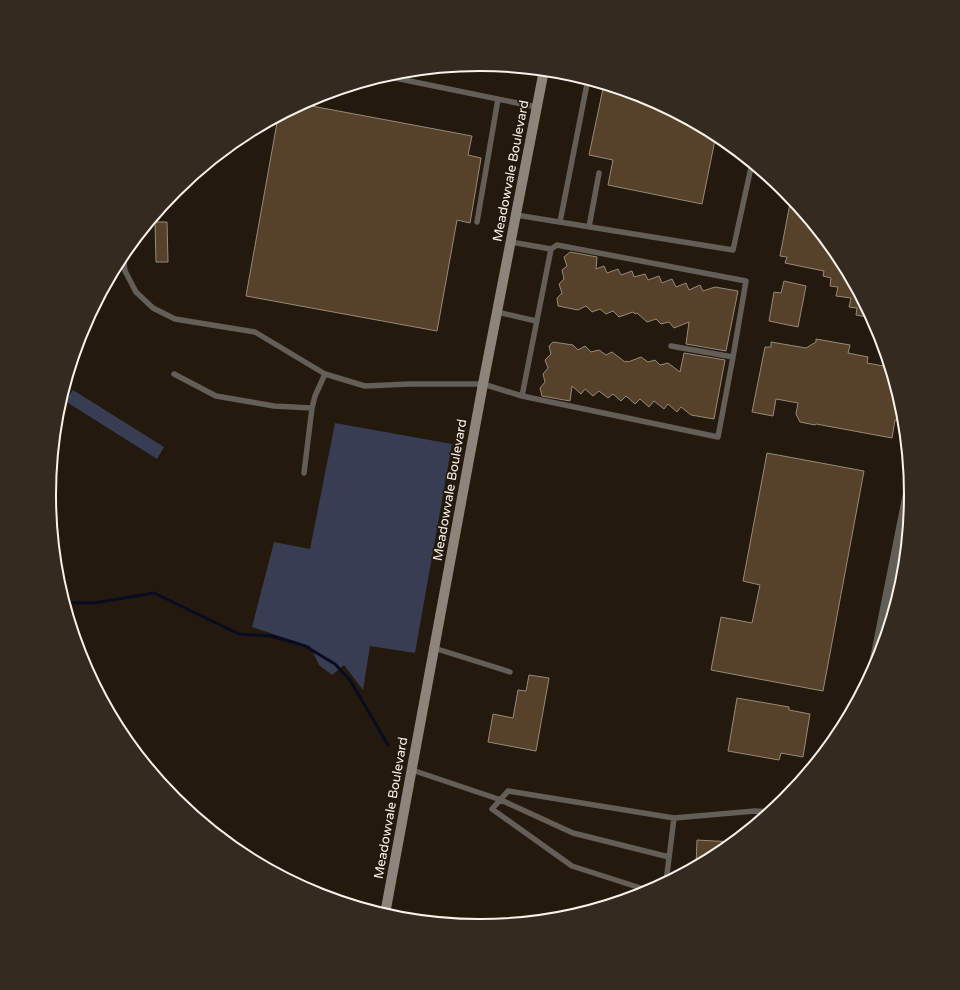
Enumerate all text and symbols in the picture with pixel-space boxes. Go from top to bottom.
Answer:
street label: Meadowvale Boulevard [489,99,533,243]
street label: Meadowvale Boulevard [430,418,470,562]
street label: Meadowvale Boulevard [371,736,411,880]

